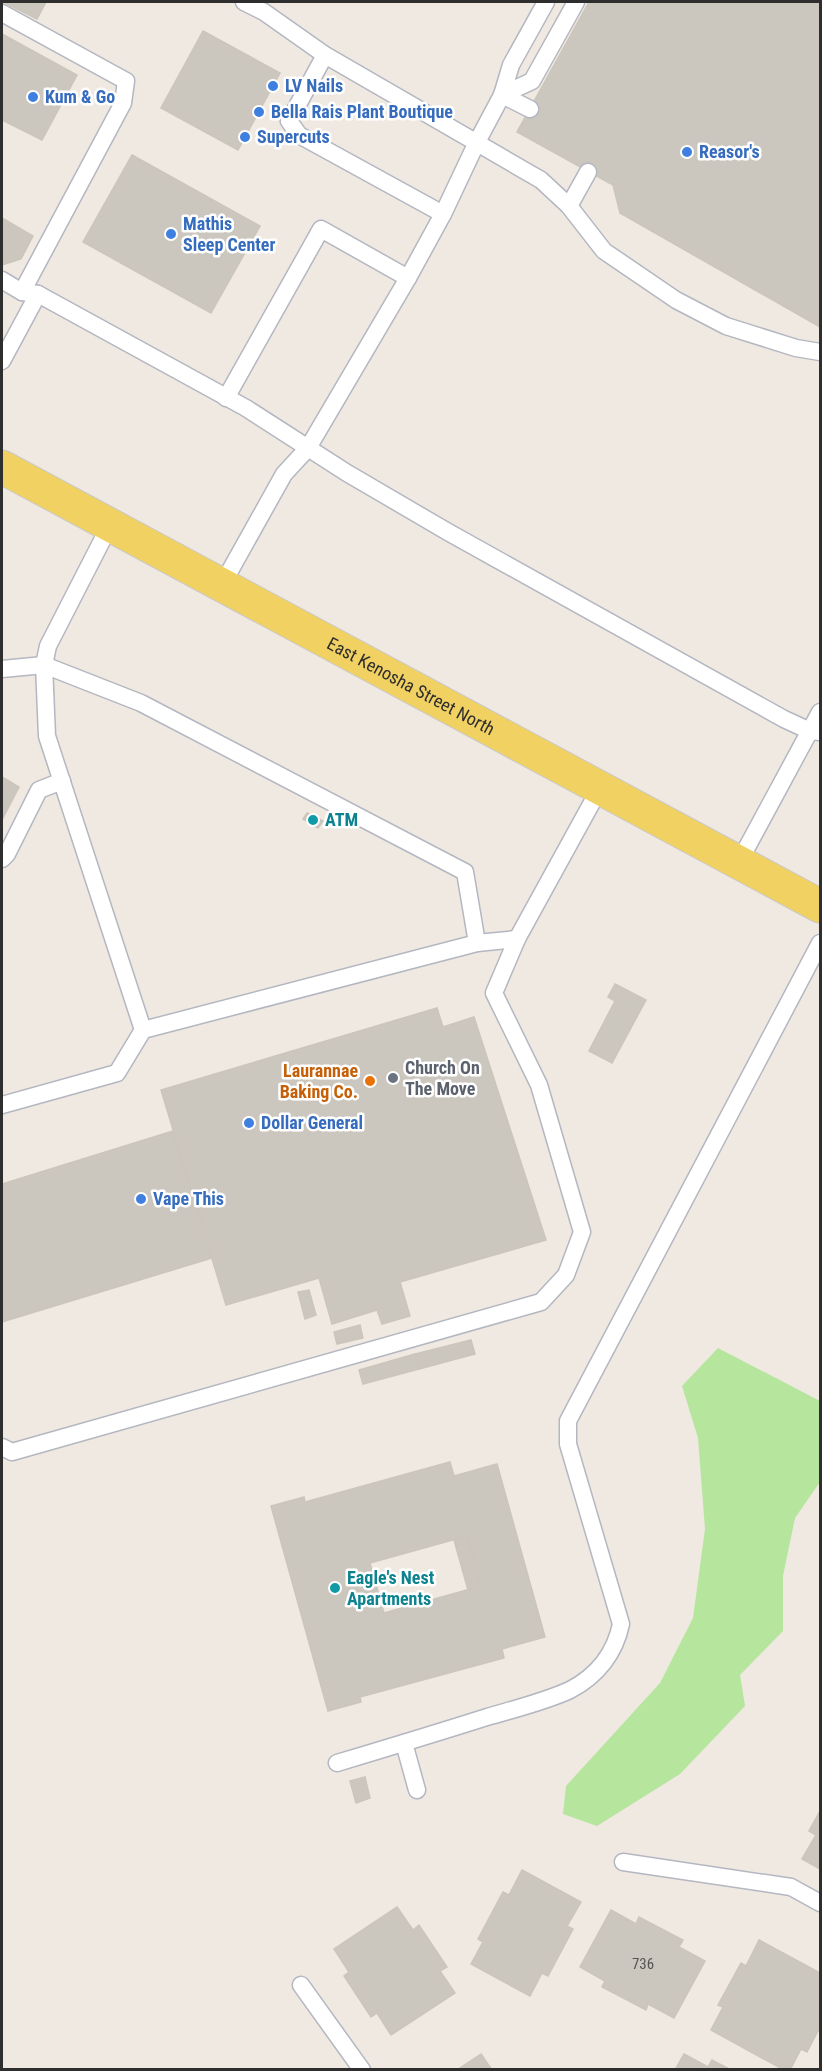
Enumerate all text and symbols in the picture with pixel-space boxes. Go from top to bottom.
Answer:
place label: LV Nails [285,75,343,96]
marker: LV Nails [266,79,280,93]
place label: Kum & Go [45,86,115,107]
marker: Kum & Go [26,90,40,104]
place label: Bella Rais Plant Boutique [271,101,453,122]
marker: Bella Rais Plant Boutique [252,105,266,119]
place label: Supercuts [257,126,330,147]
marker: Supercuts [238,130,252,144]
place label: Reasor's [699,141,760,162]
marker: Reasor's [680,145,694,159]
place label: Mathis Sleep Center [183,213,275,255]
marker: Mathis Sleep Center [164,227,178,241]
street label: East Kenosha Street North [324,632,499,740]
place label: ATM [325,809,358,830]
marker: ATM [306,813,320,827]
place label: Church On The Move [405,1057,480,1099]
place label: Laurannae Baking Co. [280,1060,358,1102]
marker: Church On The Move [386,1071,400,1085]
marker: Laurannae Baking Co. [363,1074,377,1088]
place label: Dollar General [261,1112,363,1133]
marker: Dollar General [242,1116,256,1130]
place label: Vape This [153,1188,224,1209]
marker: Vape This [134,1192,148,1206]
place label: Eagle's Nest Apartments [347,1567,435,1609]
marker: Eagle's Nest Apartments [328,1581,342,1595]
house number: 736 [632,1955,654,1973]

